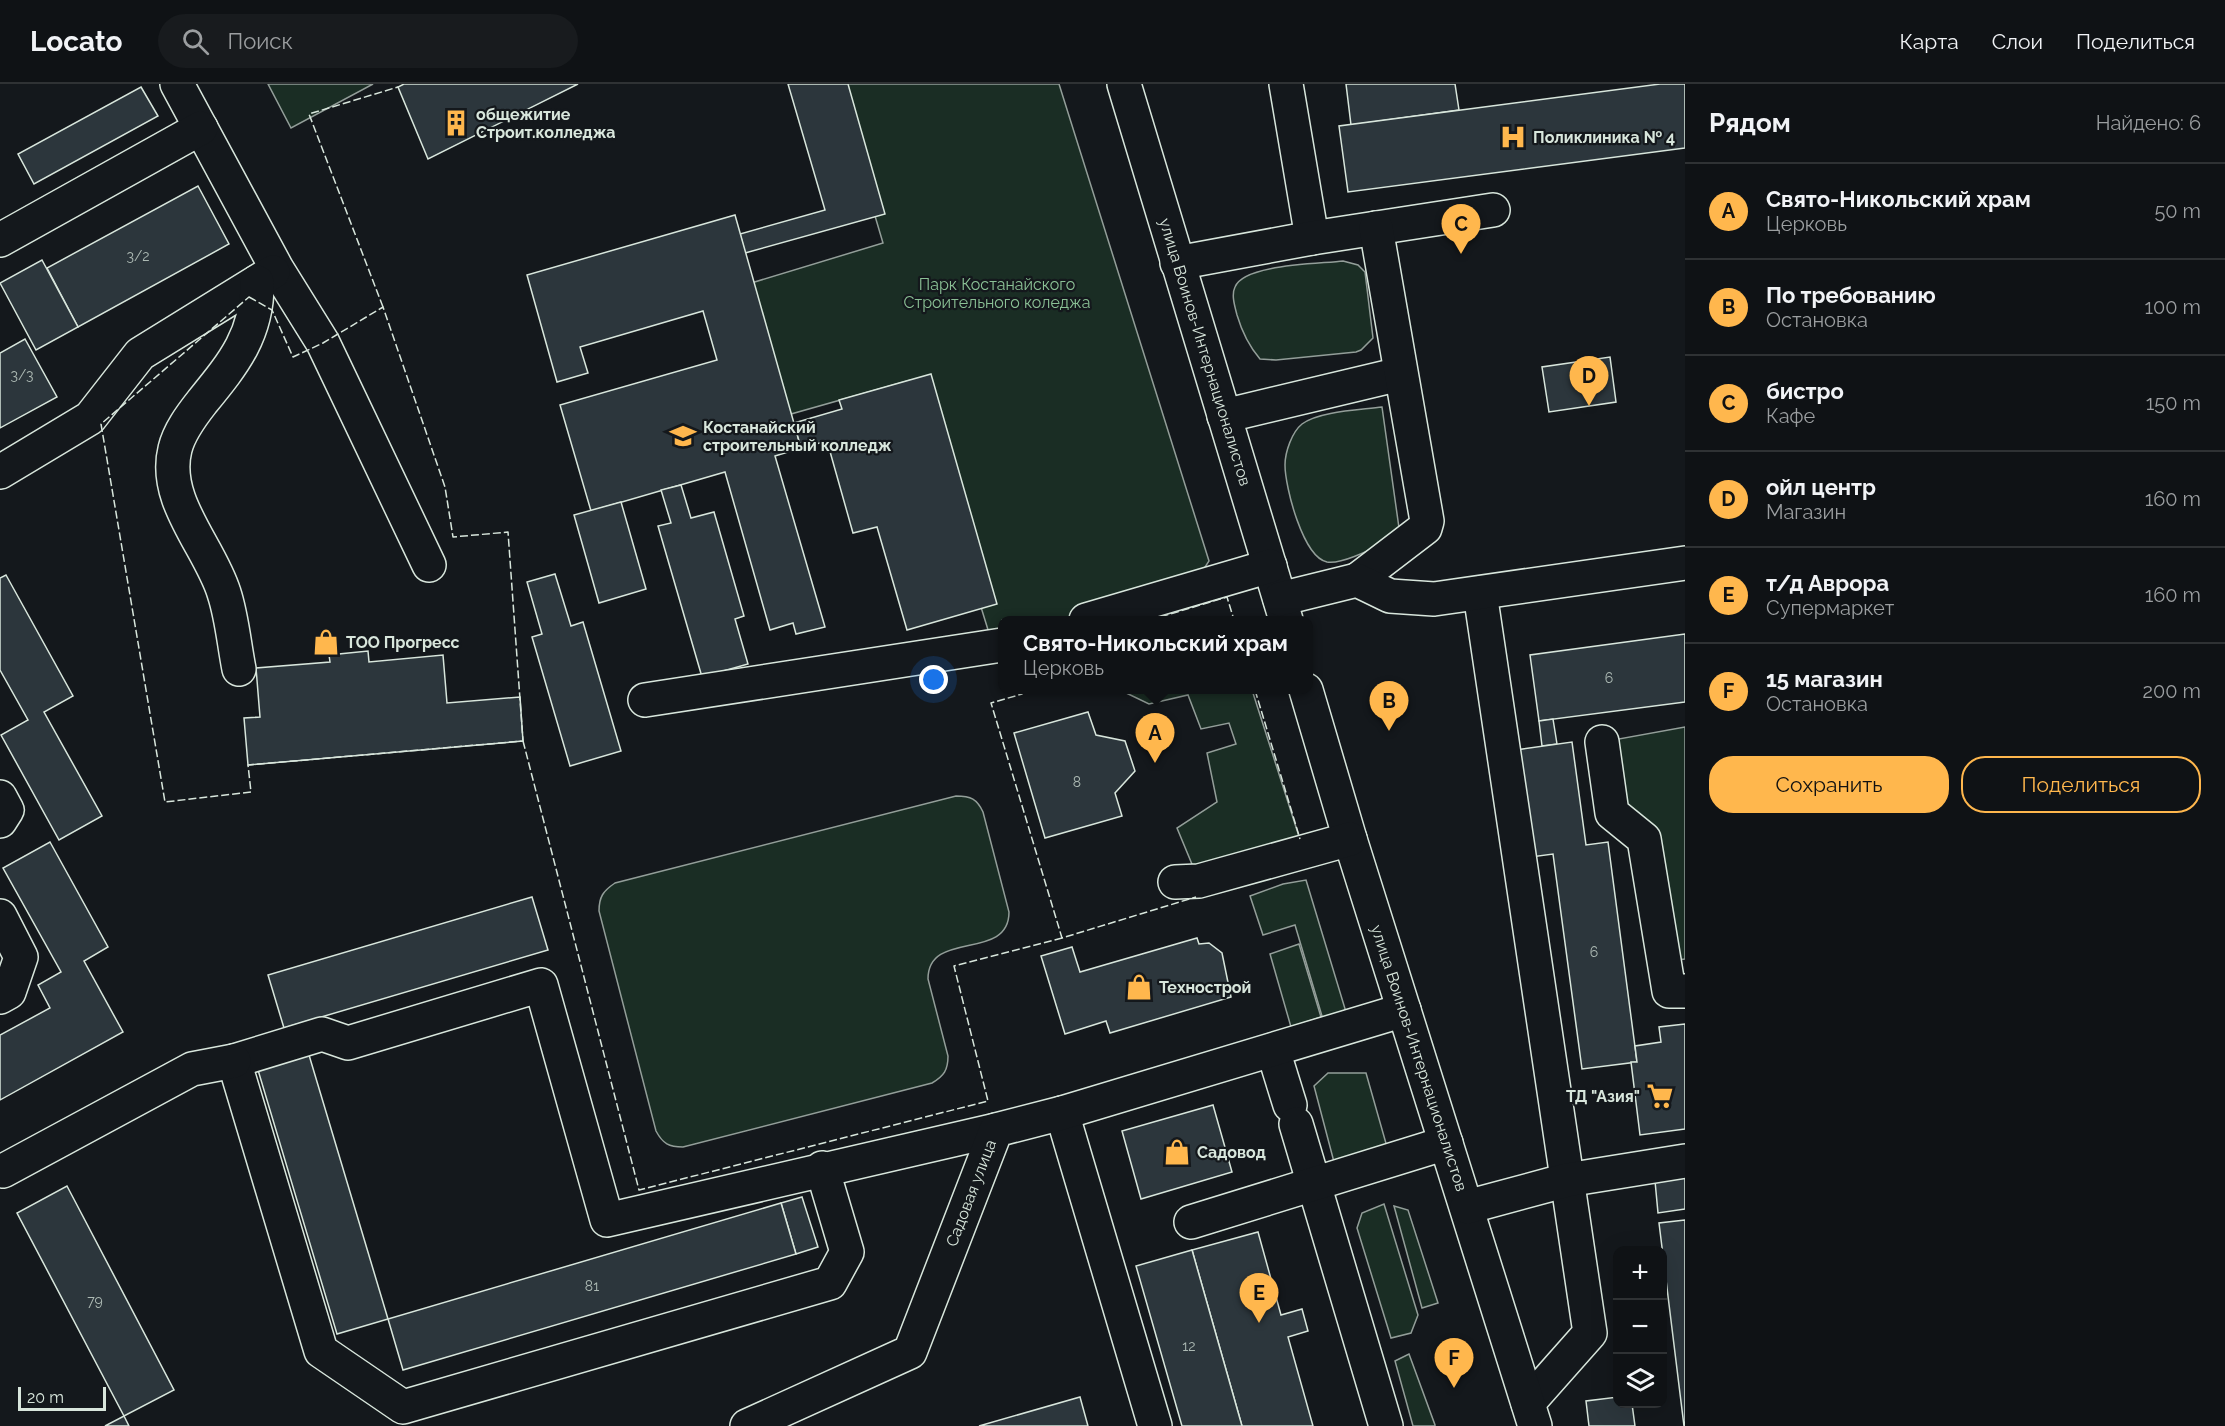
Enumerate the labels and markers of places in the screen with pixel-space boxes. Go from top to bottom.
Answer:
place label: общежитие Строит.колледжа [476,105,615,142]
building icon: общежитие Строит.колледжа [441,108,471,138]
hospital icon: Поликлиника № 4 [1498,122,1528,152]
place label: Поликлиника № 4 [1533,128,1675,147]
pin: C [1442,204,1480,254]
pin: D [1570,356,1608,406]
place label: Костанайский строительный колледж [703,418,892,455]
school or university icon: Костанайский строительный колледж [668,421,698,451]
shop icon: ТОО Прогресс [311,627,341,657]
place label: ТОО Прогресс [346,633,460,652]
pin: B [1370,682,1408,731]
pin: A [1136,714,1174,763]
shop icon: Технострой [1124,972,1154,1002]
place label: Технострой [1159,978,1251,997]
supermarket icon: ТД "Азия" [1645,1081,1675,1111]
place label: ТД "Азия" [1566,1087,1640,1106]
shop icon: Садовод [1162,1137,1192,1167]
place label: Садовод [1197,1143,1266,1162]
pin: E [1240,1274,1278,1323]
pin: F [1434,1338,1474,1388]

